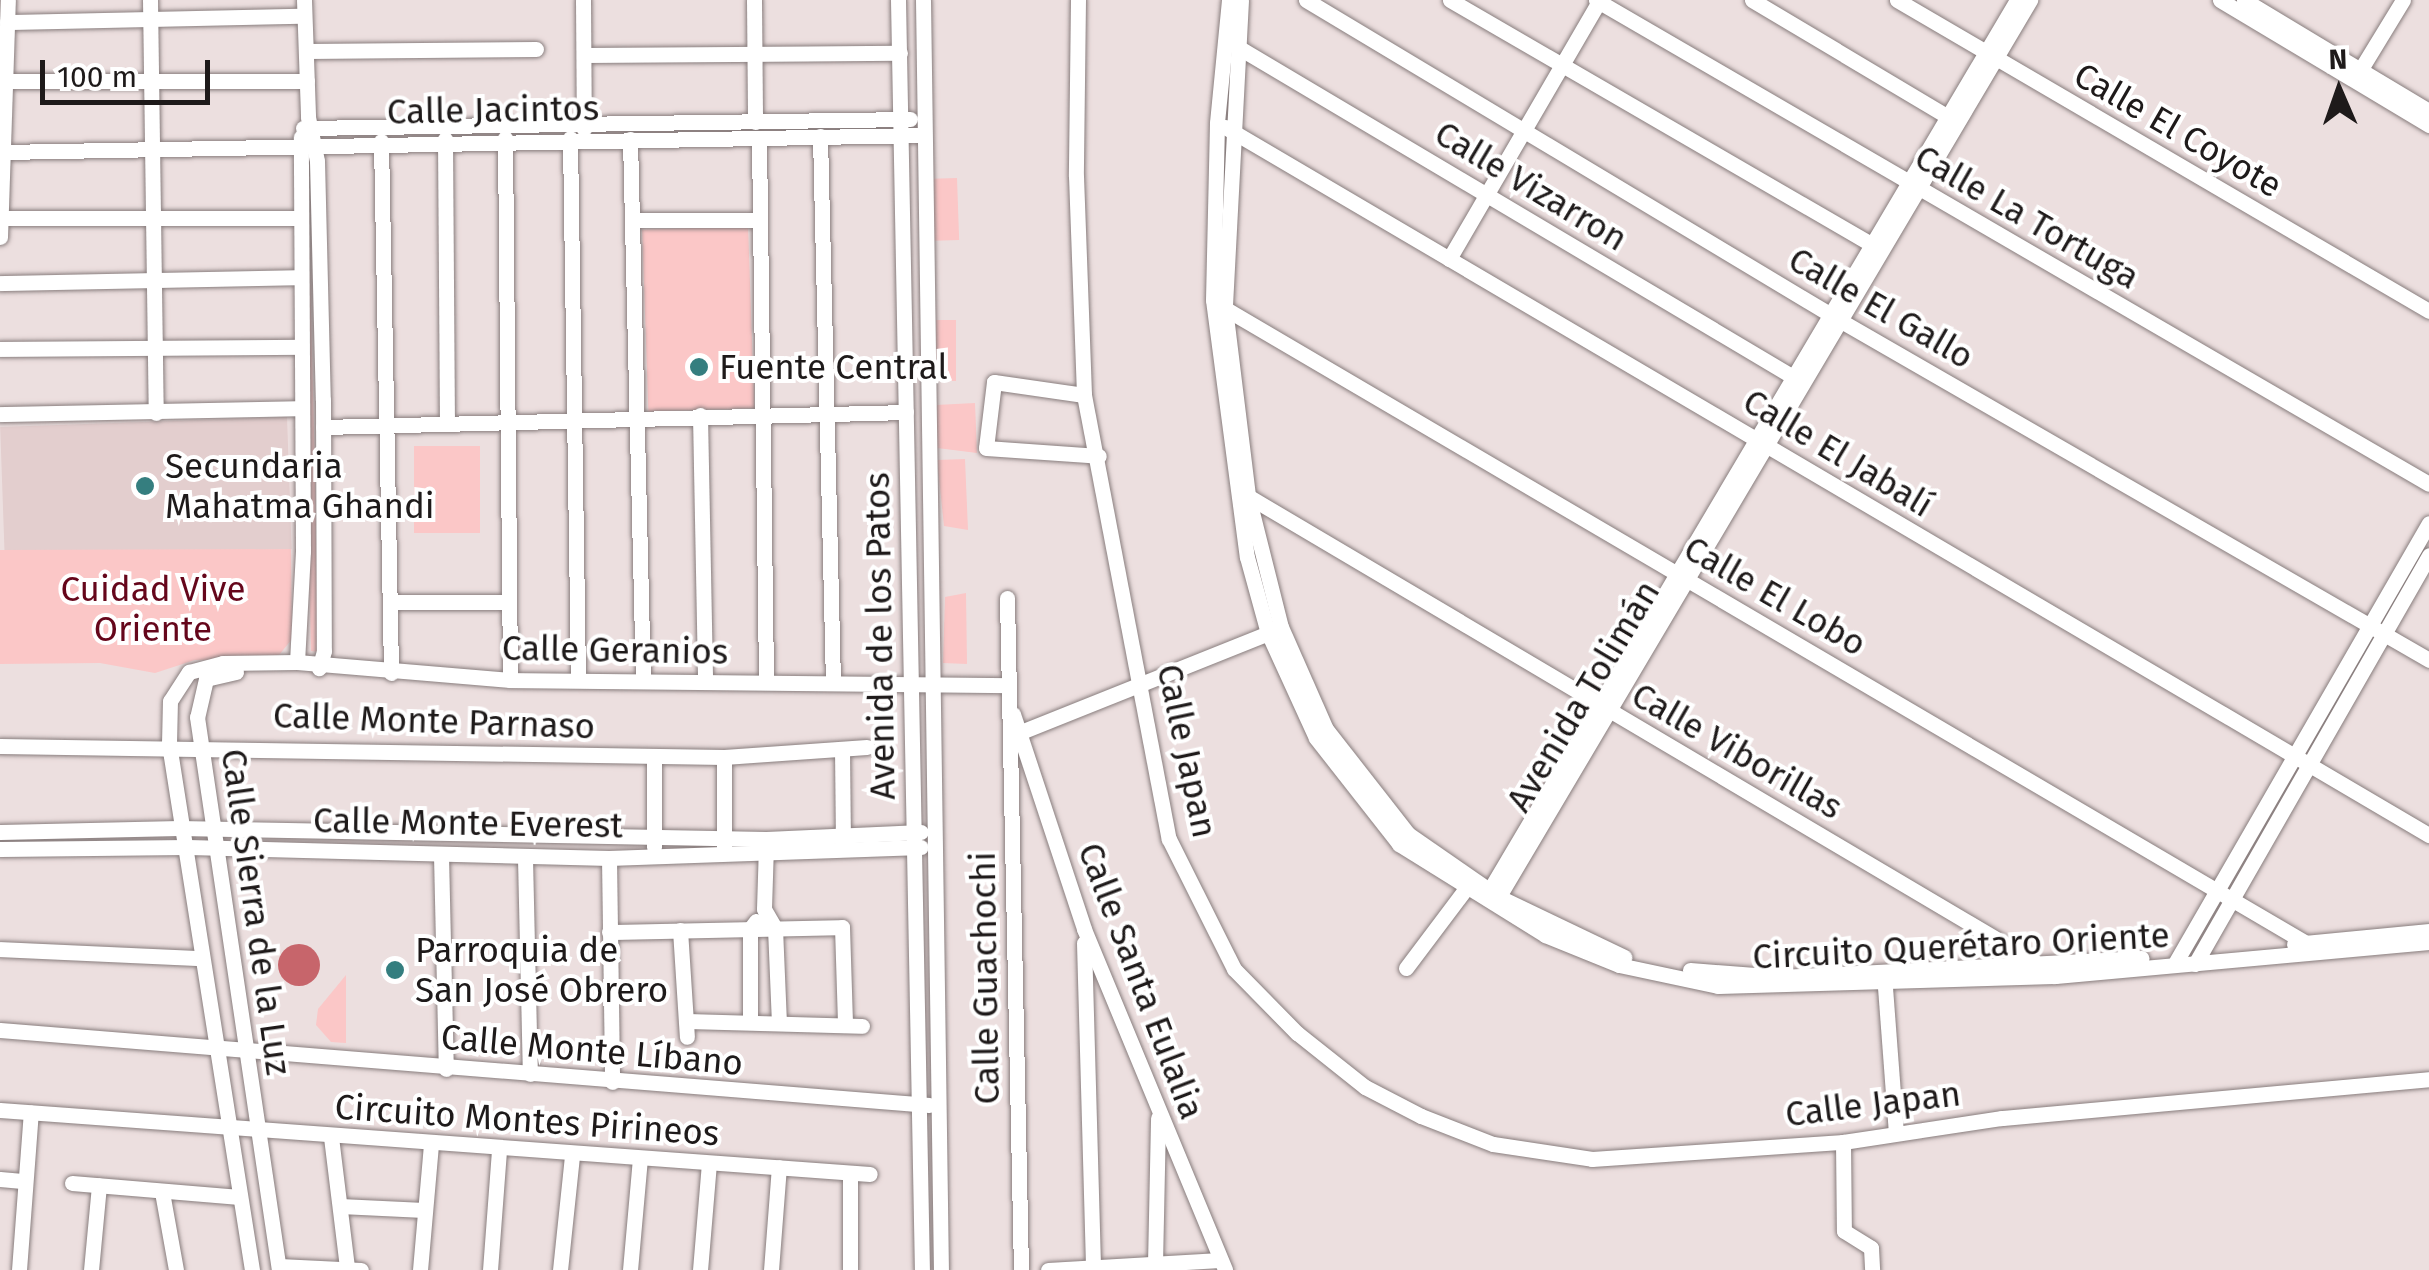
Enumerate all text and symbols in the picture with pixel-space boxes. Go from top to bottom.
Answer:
scale bar [45,40,215,102]
north arrow [2289,40,2389,140]
text: N [2328,43,2348,76]
street label: Calle El Coyote [2067,54,2289,206]
text: 100 m [57,59,137,95]
street label: Calle Jacintos [386,87,600,133]
street label: Calle Vizarron [1427,112,1635,260]
street label: Calle La Tortuga [1908,136,2146,298]
street label: Calle El Gallo [1781,238,1981,378]
place label: Fuente Central [719,346,948,388]
marker: Fuente Central [688,356,710,378]
street label: Calle El Jabalí [1736,380,1940,526]
place label: Secundaria Mahatma Ghandi [165,445,435,527]
street label: Avenida de los Patos [856,472,904,800]
marker: Secundaria Mahatma Ghandi [134,475,156,497]
street label: Calle El Lobo [1677,527,1873,665]
park label: Cuidad Vive Oriente [61,568,245,650]
street label: Avenida Tolimán [1497,573,1669,819]
street label: Calle Geranios [502,627,728,673]
street label: Calle Japan [1148,660,1226,842]
street label: Calle Viborillas [1624,674,1850,828]
street label: Calle Monte Parnaso [272,694,596,748]
street label: Calle Sierra de la Luz [212,746,300,1078]
street label: Calle Monte Everest [313,799,623,847]
street label: Calle Santa Eulalia [1069,837,1213,1125]
street label: Calle Guachochi [962,851,1008,1105]
street label: Circuito Querétaro Oriente [1751,914,2171,978]
place label: Parroquia de San José Obrero [415,929,668,1011]
marker: Parroquia de San José Obrero [384,959,406,981]
street label: Calle Monte Líbano [439,1016,745,1084]
street label: Calle Japan [1783,1072,1963,1136]
street label: Circuito Montes Pirineos [333,1086,721,1154]

